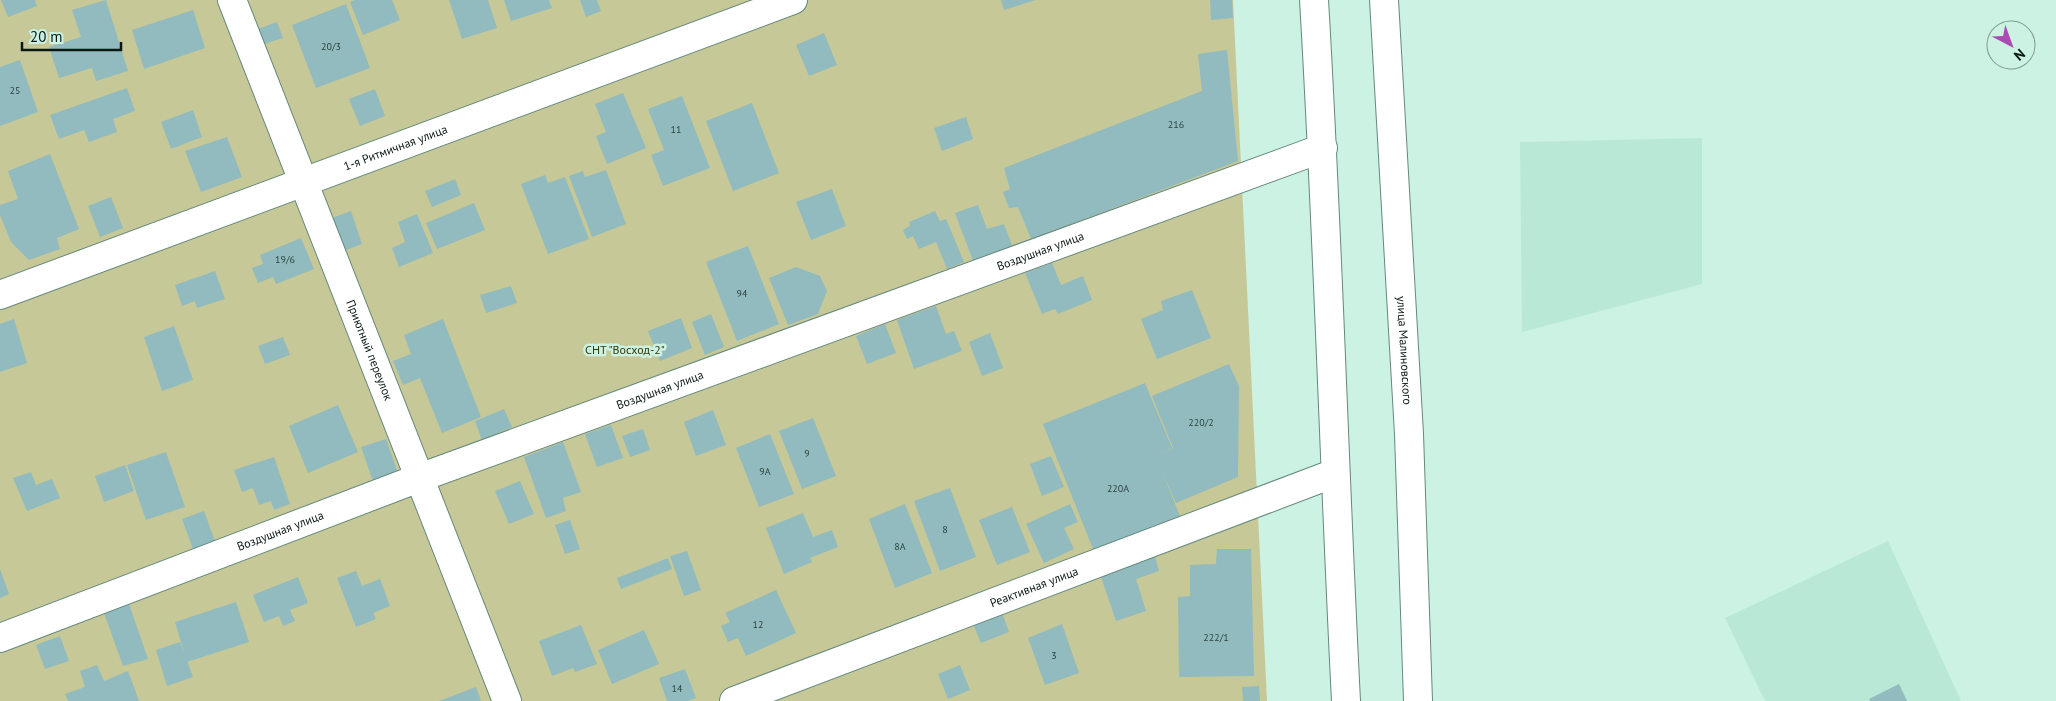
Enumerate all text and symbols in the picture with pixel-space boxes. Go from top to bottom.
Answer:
scale bar [22,20,121,52]
north arrow [1986,20,2036,70]
text: 20 m [30,27,63,46]
house number: 20/3 [321,40,341,53]
text: N [2010,45,2029,65]
house number: 25 [10,84,20,97]
house number: 216 [1168,118,1184,131]
street label: 1-я Ритмичная улица [341,121,449,174]
house number: 11 [671,123,681,136]
street label: Воздушная улица [995,228,1086,273]
house number: 19/6 [275,253,295,266]
house number: 94 [737,287,748,300]
street label: улица Малиновского [1394,296,1415,405]
street label: Приютный переулок [343,297,396,403]
park label: СНТ "Восход-2" [585,342,665,357]
street label: Воздушная улица [614,367,705,412]
house number: 220/2 [1188,416,1214,429]
house number: 9 [804,447,810,460]
house number: 9А [759,465,771,478]
house number: 220А [1107,482,1129,495]
street label: Воздушная улица [235,507,326,554]
house number: 8 [942,523,948,536]
house number: 8А [894,540,906,553]
street label: Реактивная улица [988,563,1080,610]
house number: 12 [753,618,763,631]
house number: 222/1 [1203,631,1229,644]
house number: 3 [1051,649,1057,662]
house number: 14 [672,682,683,695]

